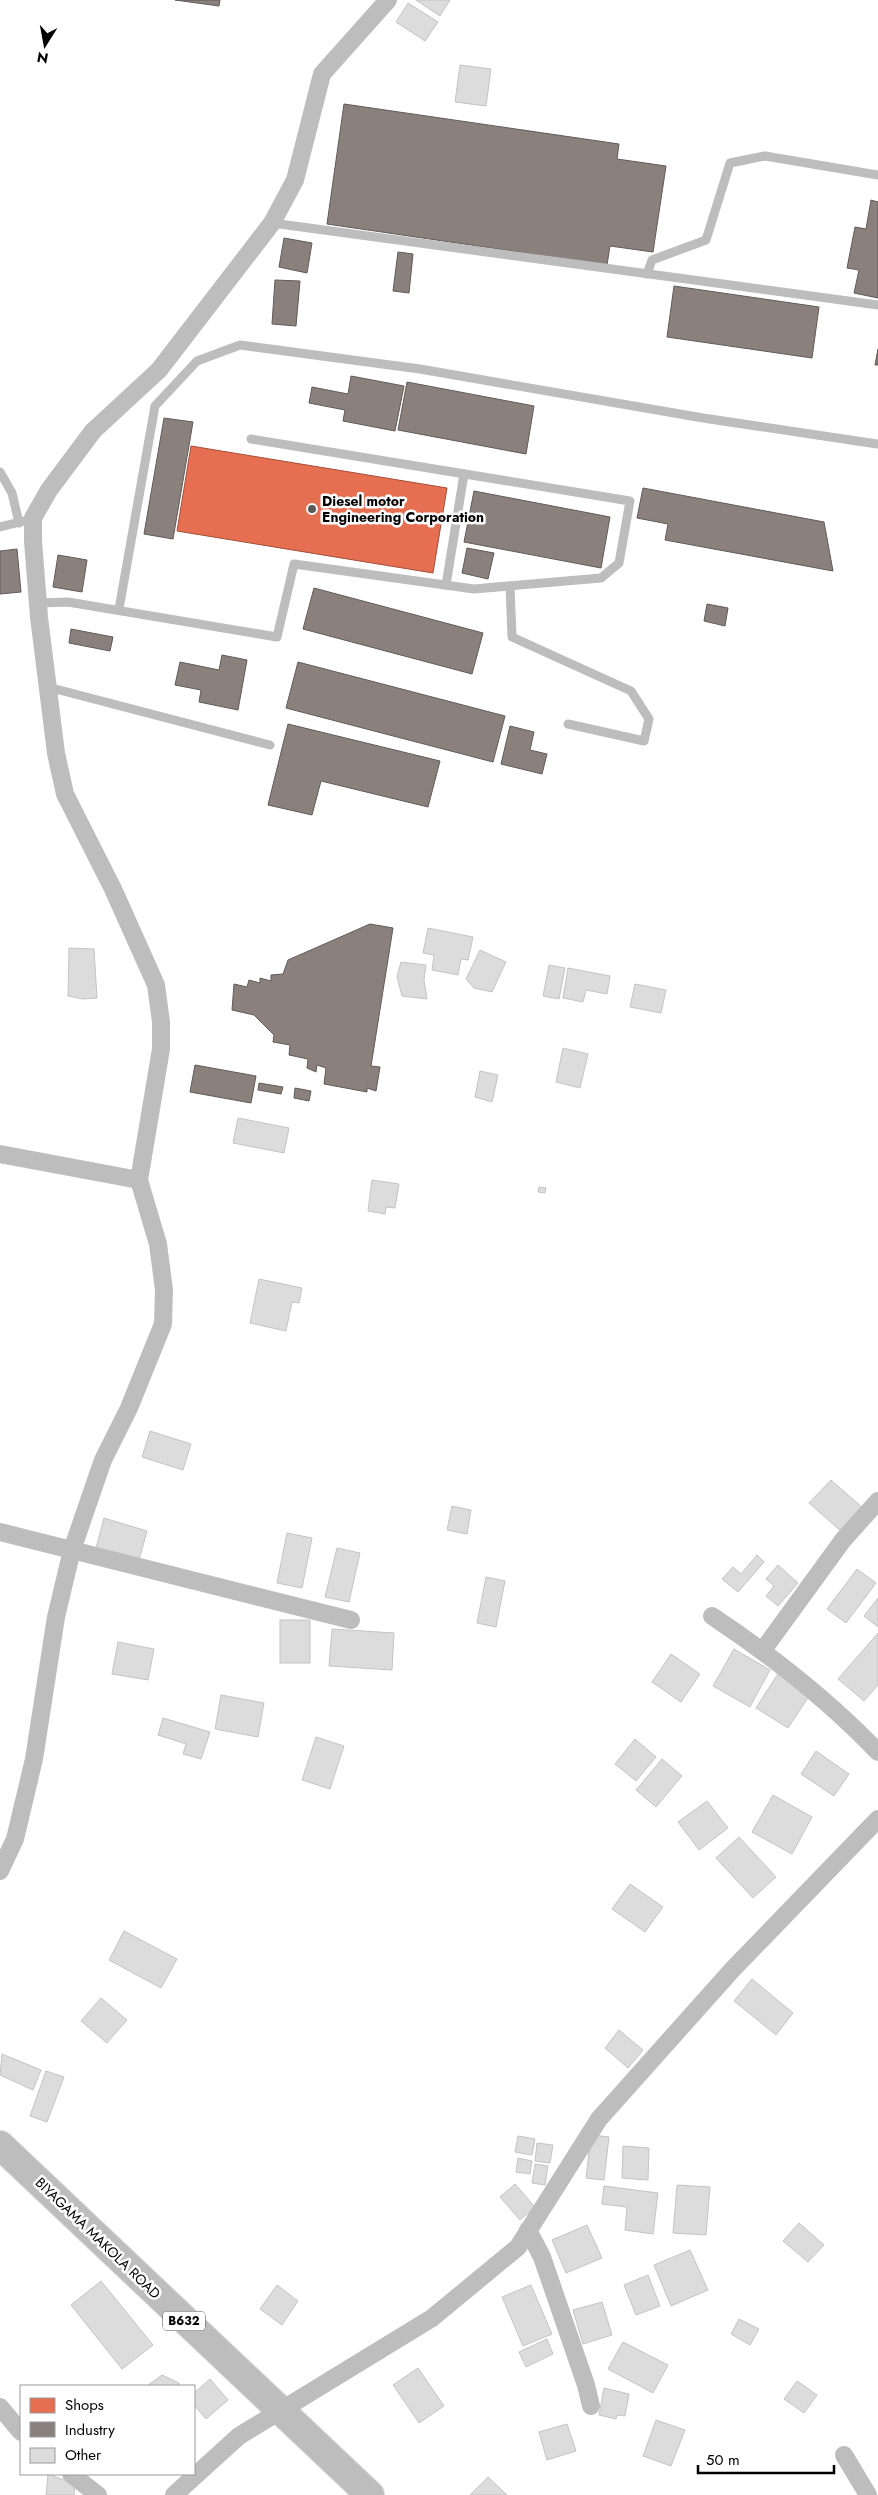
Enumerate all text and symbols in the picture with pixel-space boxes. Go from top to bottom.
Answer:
north arrow [20,20,70,70]
text: N [35,47,50,69]
place label: Diesel motor Engineering Corporation [322,491,484,527]
marker: Diesel motor Engineering Corporation [306,503,318,515]
street label: BIYAGAMA MAKOLA ROAD [31,2173,165,2303]
road number: B632 [163,2312,205,2330]
legend [20,2385,195,2475]
text: Shops [65,2394,104,2416]
text: Industry [65,2419,115,2441]
scale bar [698,2442,834,2474]
text: Other [65,2444,102,2466]
text: 50 m [706,2449,740,2471]

